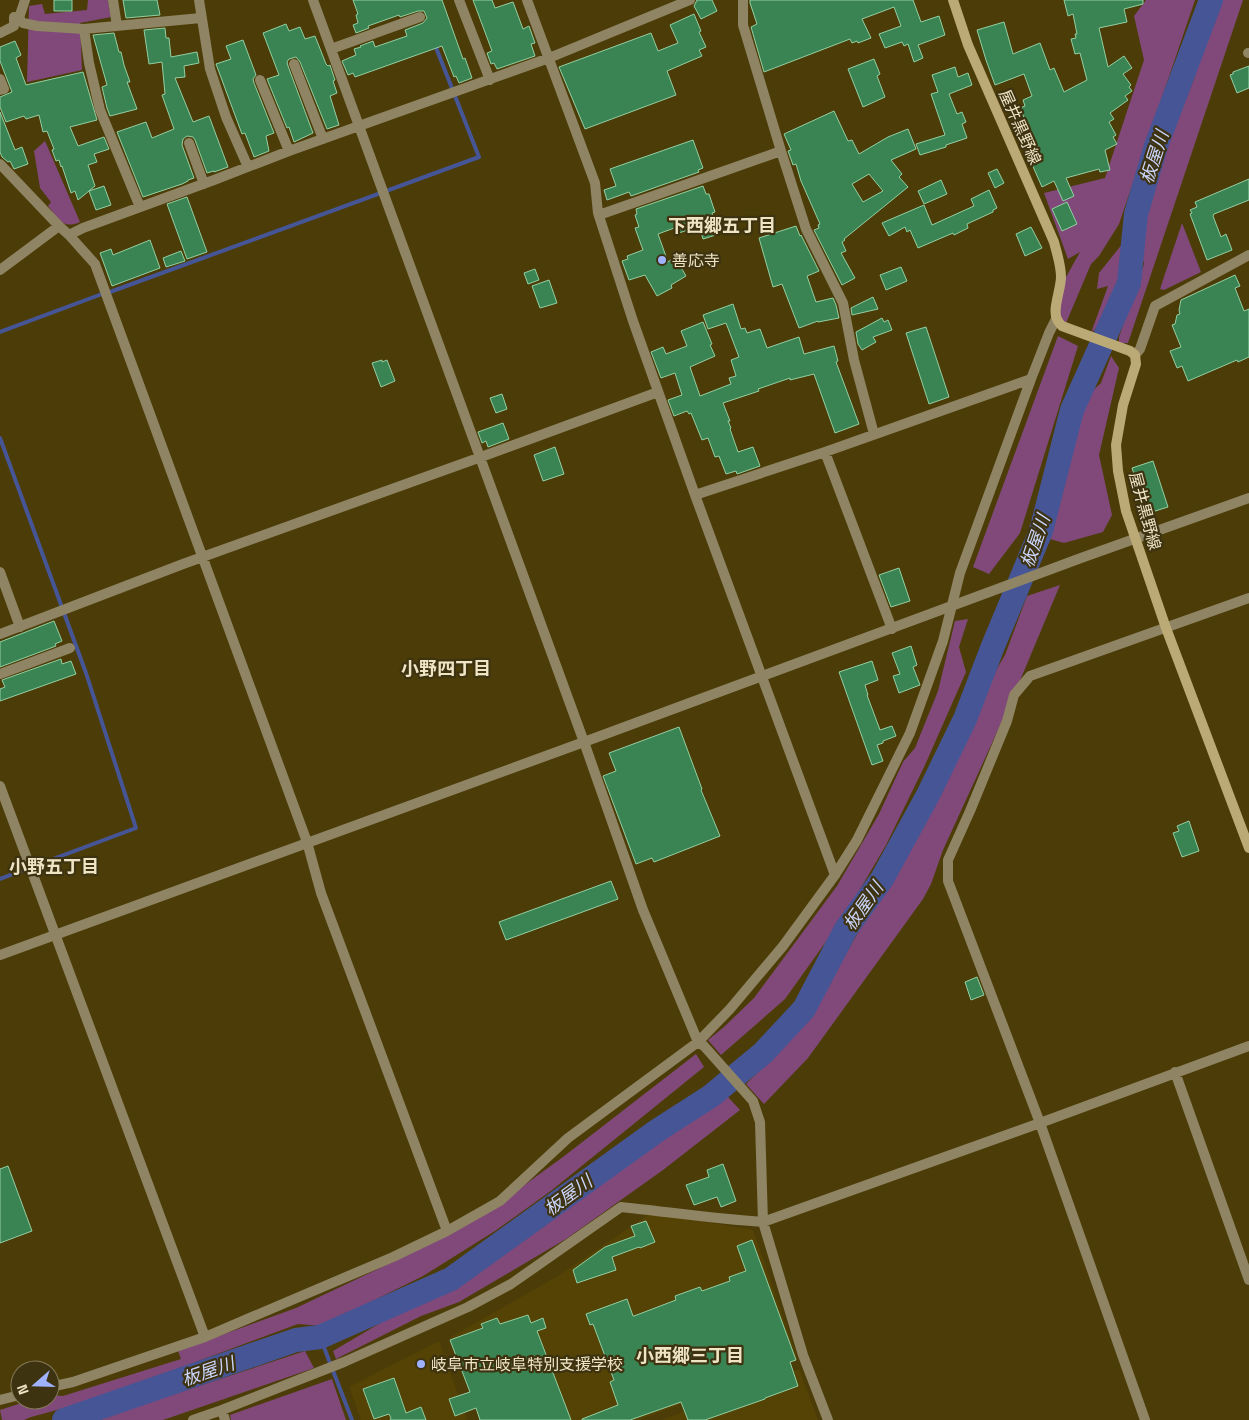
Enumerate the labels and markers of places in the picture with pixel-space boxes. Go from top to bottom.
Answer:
place label: 善応寺 [672,250,720,271]
marker: 善応寺 [656,254,668,266]
place label: 岐阜市立岐阜特別支援学校 [431,1354,623,1375]
marker: 岐阜市立岐阜特別支援学校 [415,1358,427,1370]

